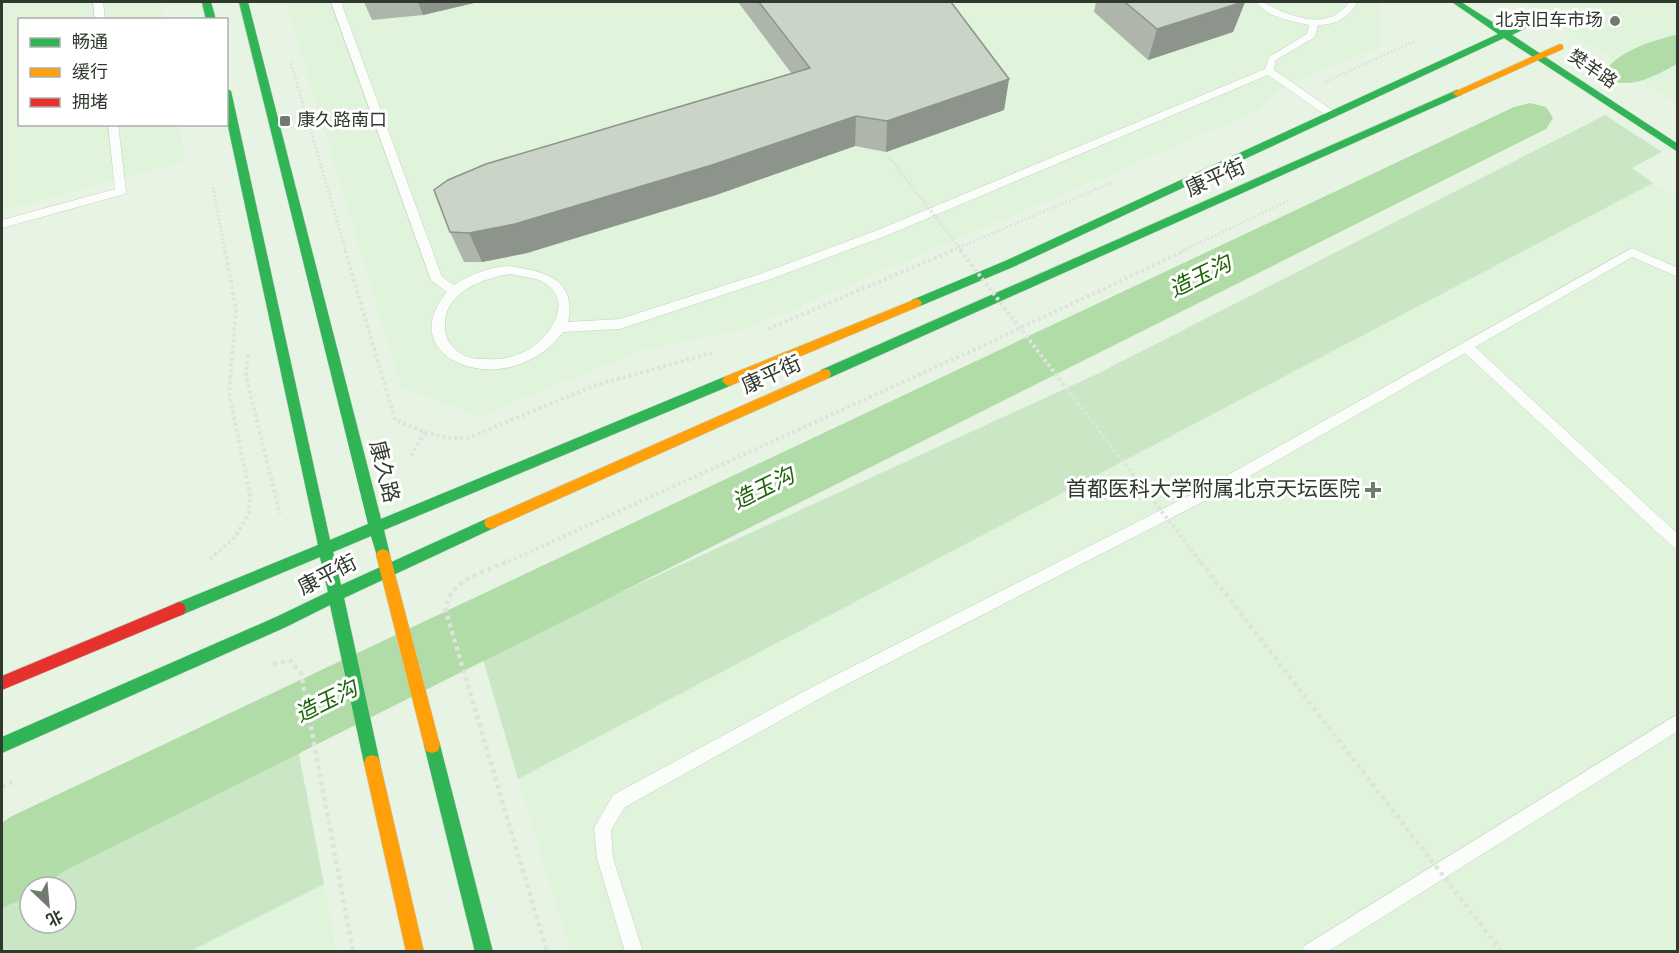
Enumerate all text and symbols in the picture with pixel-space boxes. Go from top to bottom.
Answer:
place label: 北京旧车市场 [1495,10,1603,33]
marker: 北京旧车市场 [1608,14,1622,28]
legend [18,18,228,126]
text: 畅通 [72,32,108,55]
street label: 樊羊路 [1563,45,1621,95]
text: 缓行 [72,62,108,85]
text: 拥堵 [72,92,108,115]
place label: 康久路南口 [297,110,387,133]
marker: 康久路南口 [278,114,292,128]
street label: 康平街 [1182,154,1250,204]
water label: 造玉沟 [1165,251,1238,305]
street label: 康平街 [738,351,806,401]
street label: 康久路 [362,438,404,506]
water label: 造玉沟 [728,463,801,517]
place label: 首都医科大学附属北京天坛医院 [1066,477,1360,504]
marker: 首都医科大学附属北京天坛医院 [1364,481,1382,499]
street label: 康平街 [294,550,362,602]
water label: 造玉沟 [291,676,364,730]
north arrow [18,875,78,935]
text: 北 [42,904,65,929]

